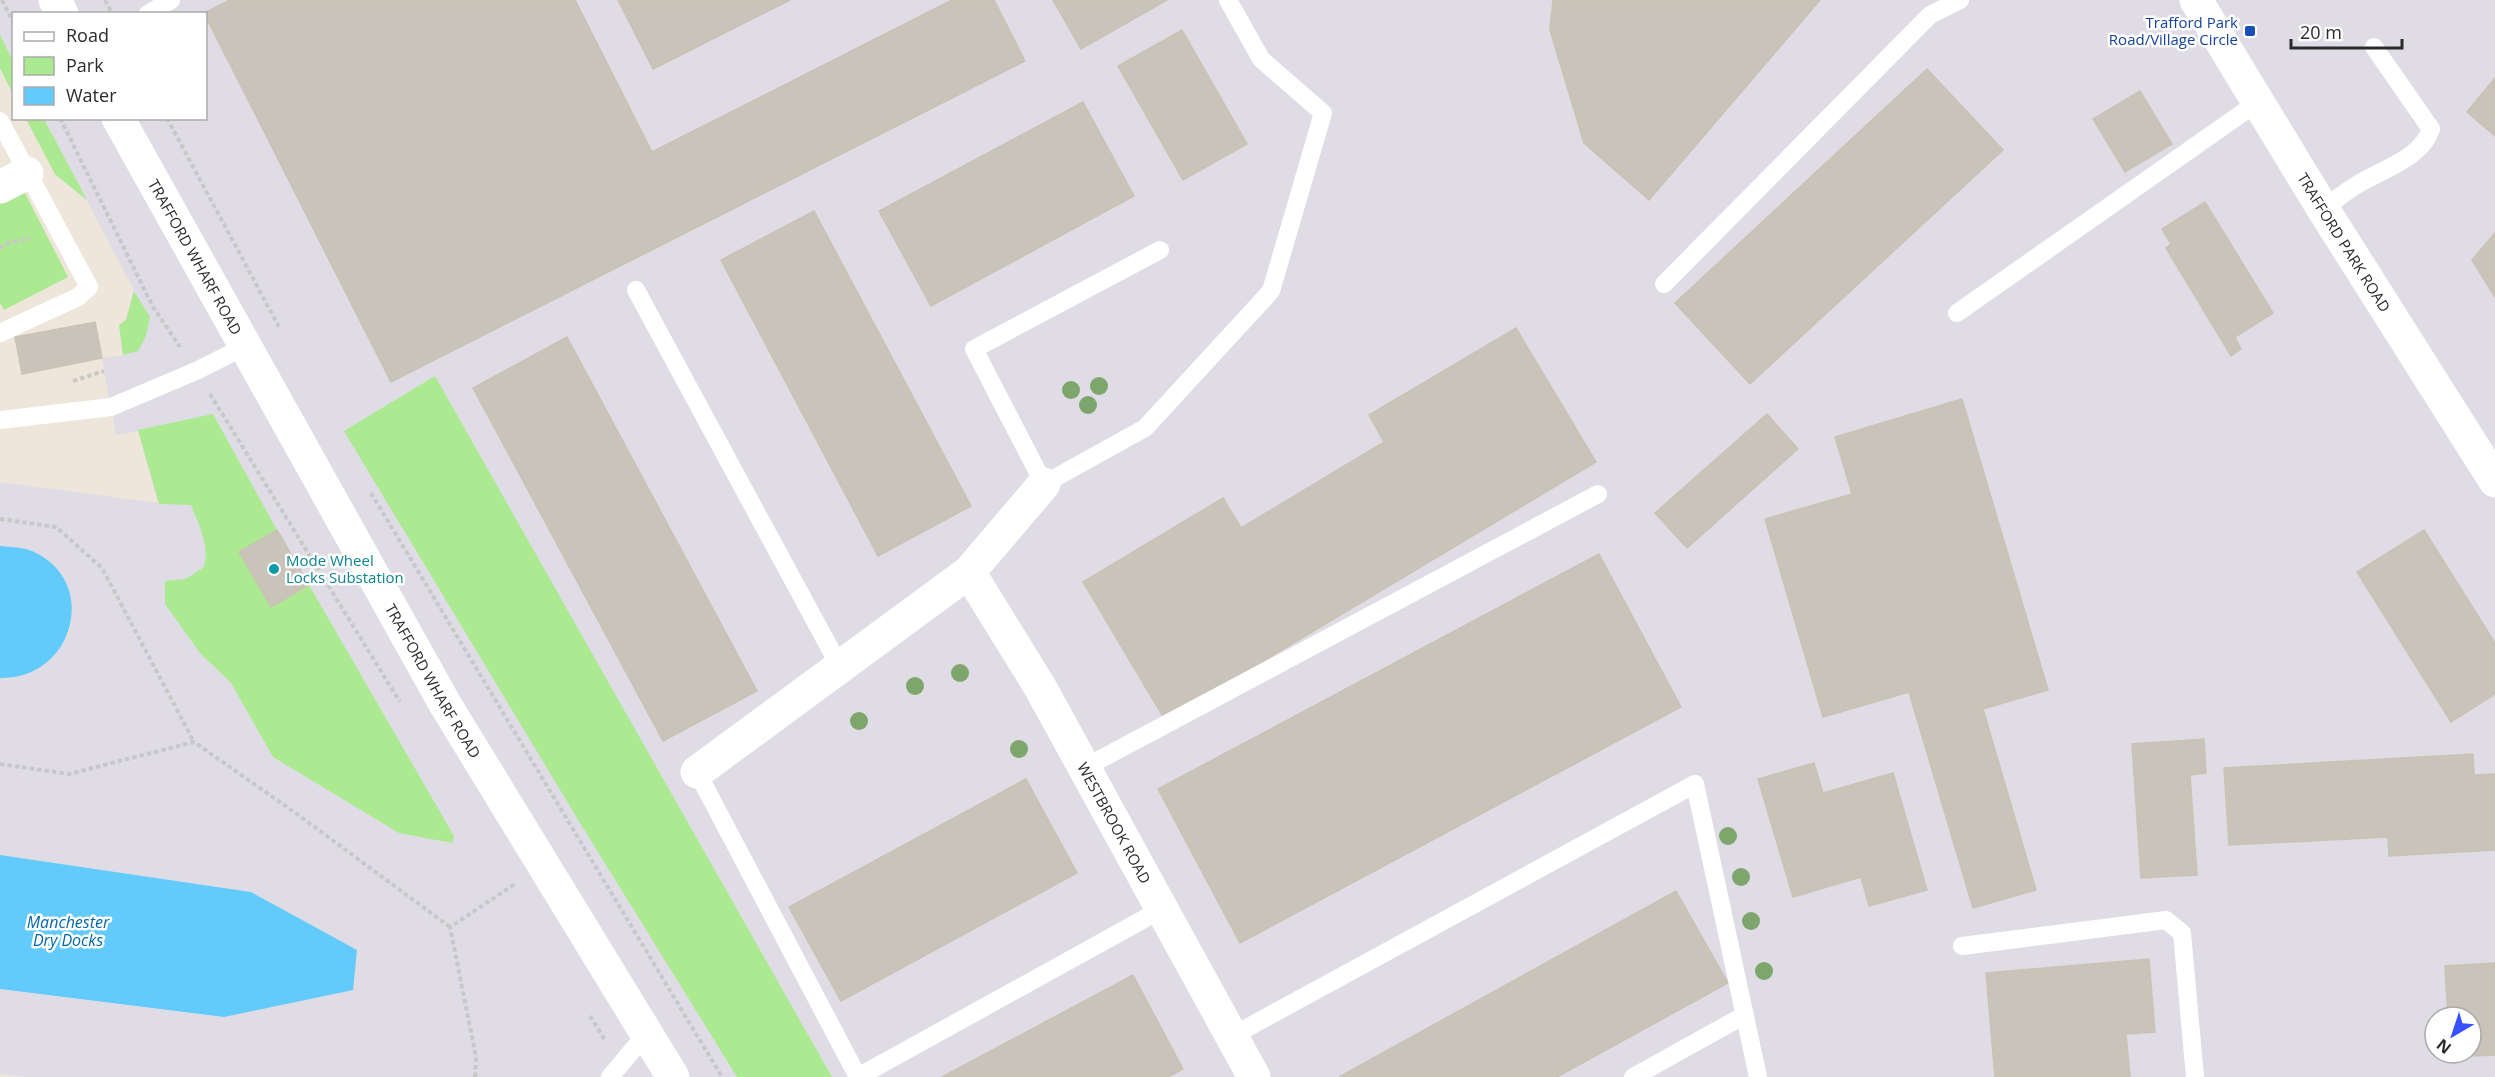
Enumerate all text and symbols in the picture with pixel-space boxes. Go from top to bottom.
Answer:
legend [12,12,207,120]
place label: Trafford Park Road/Village Circle [2109,12,2238,49]
scale bar [2291,12,2402,50]
text: 20 m [2300,20,2342,44]
text: Road [66,23,109,47]
marker: Trafford Park Road/Village Circle [2243,24,2257,38]
text: Park [66,53,104,77]
text: Water [66,83,117,107]
street label: TRAFFORD PARK ROAD [2293,169,2395,315]
street label: TRAFFORD WHARF ROAD [144,176,247,338]
place label: Mode Wheel Locks Substation [286,550,404,587]
marker: Mode Wheel Locks Substation [267,562,281,576]
street label: TRAFFORD WHARF ROAD [381,600,486,762]
street label: WESTBROOK ROAD [1073,759,1156,887]
water label: Manchester Dry Docks [27,911,110,951]
north arrow [2423,1005,2483,1065]
text: N [2432,1034,2456,1059]

